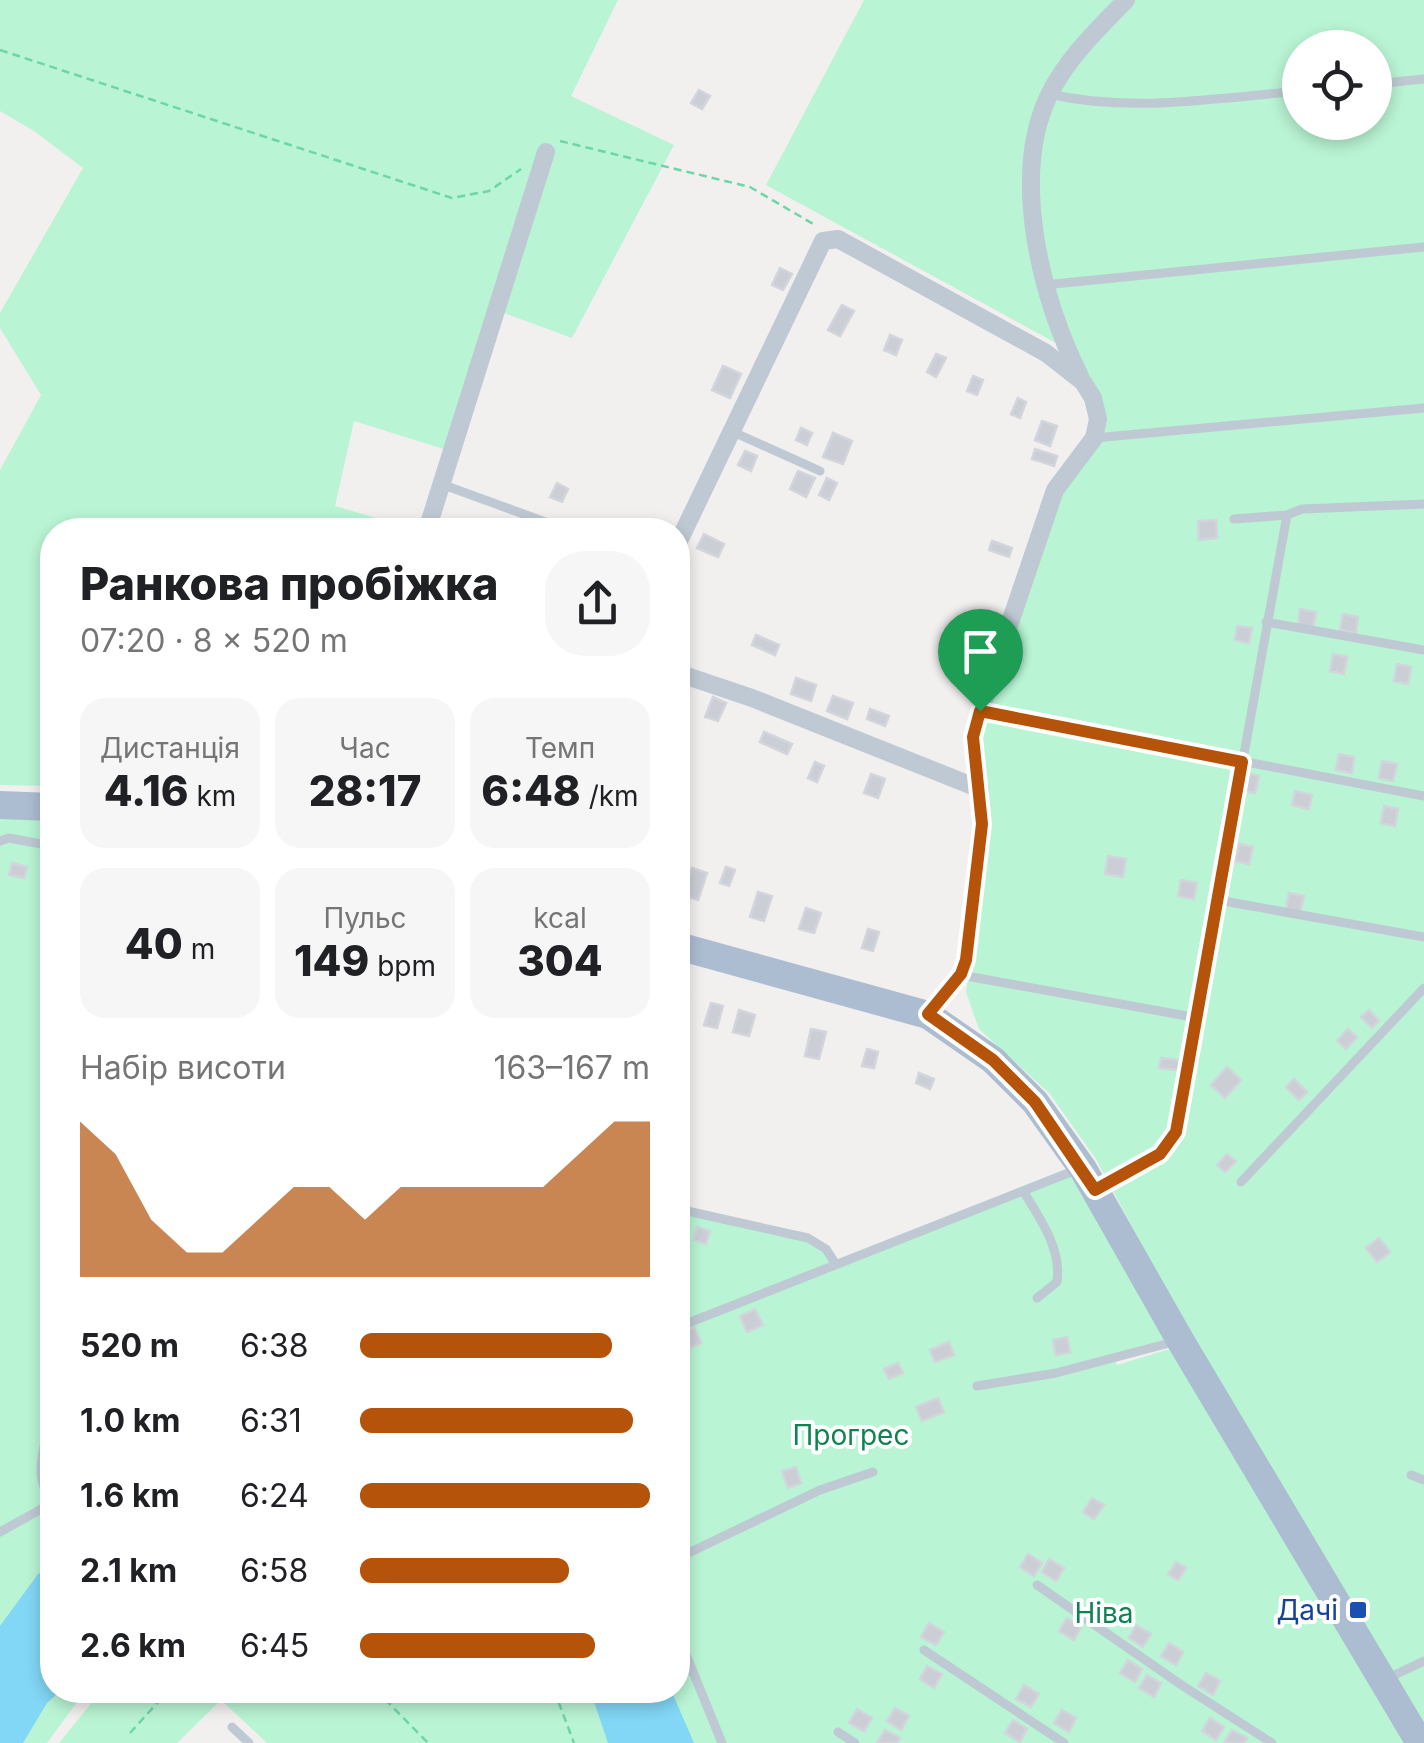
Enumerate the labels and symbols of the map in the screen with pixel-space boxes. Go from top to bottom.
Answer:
pin [938,609,1023,712]
park label: Прогрес [793,1418,909,1452]
place label: Дачі [1276,1593,1338,1627]
park label: Ніва [1074,1596,1134,1630]
marker: Дачі [1347,1599,1369,1621]

